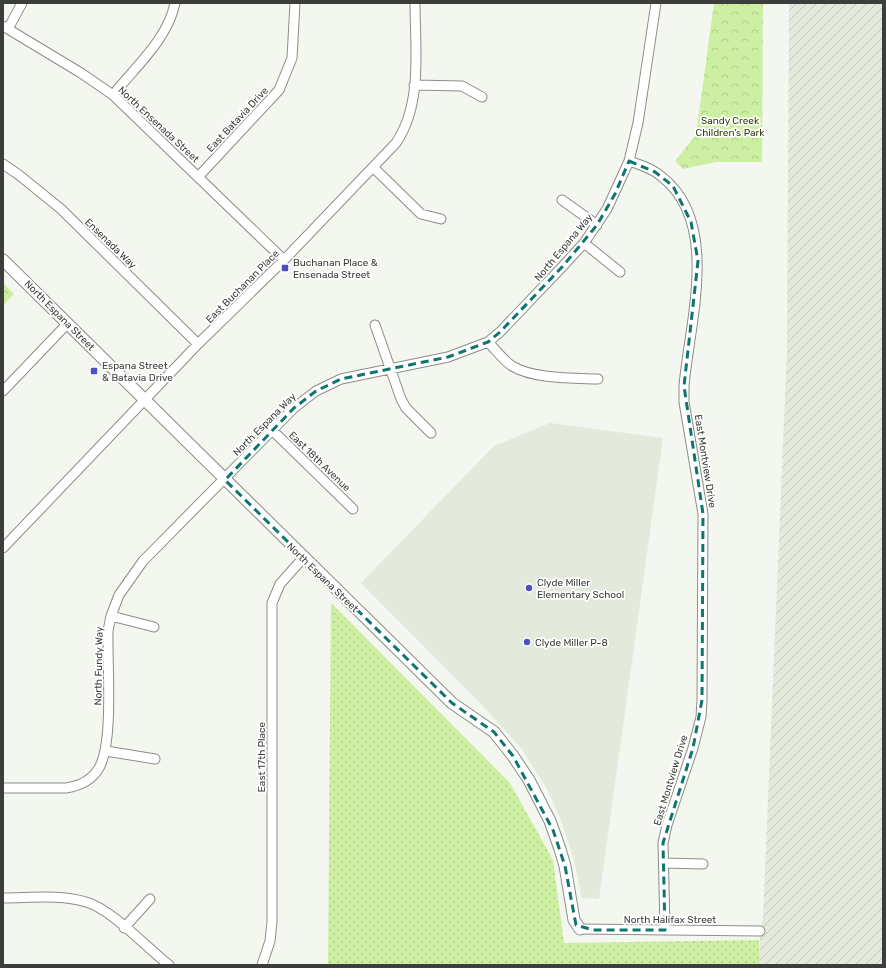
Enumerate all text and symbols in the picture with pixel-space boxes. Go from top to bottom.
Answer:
street label: North Ensenada Street [115,84,201,165]
street label: East Batavia Drive [205,84,271,155]
park label: Sandy Creek Children's Park [696,115,765,139]
street label: North Espana Way [532,211,596,284]
street label: Ensenada Way [82,216,139,272]
street label: East Buchanan Place [204,247,282,326]
place label: Buchanan Place & Ensenada Street [293,257,378,281]
marker: Buchanan Place & Ensenada Street [280,263,290,273]
street label: North Espana Street [22,278,97,353]
place label: Espana Street & Batavia Drive [102,360,173,384]
marker: Espana Street & Batavia Drive [89,366,99,376]
street label: North Espana Way [231,390,299,459]
street label: East Montview Drive [692,414,718,509]
street label: East 18th Avenue [286,429,353,494]
street label: North Espana Street [284,541,361,615]
place label: Clyde Miller Elementary School [537,577,624,601]
marker: Clyde Miller Elementary School [524,583,534,593]
street label: North Fundy Way [92,626,106,706]
marker: Clyde Miller P-8 [522,637,532,647]
place label: Clyde Miller P-8 [535,637,608,649]
street label: East 17th Place [256,721,268,792]
street label: East Montview Drive [651,733,691,827]
street label: North Halifax Street [624,914,716,926]

